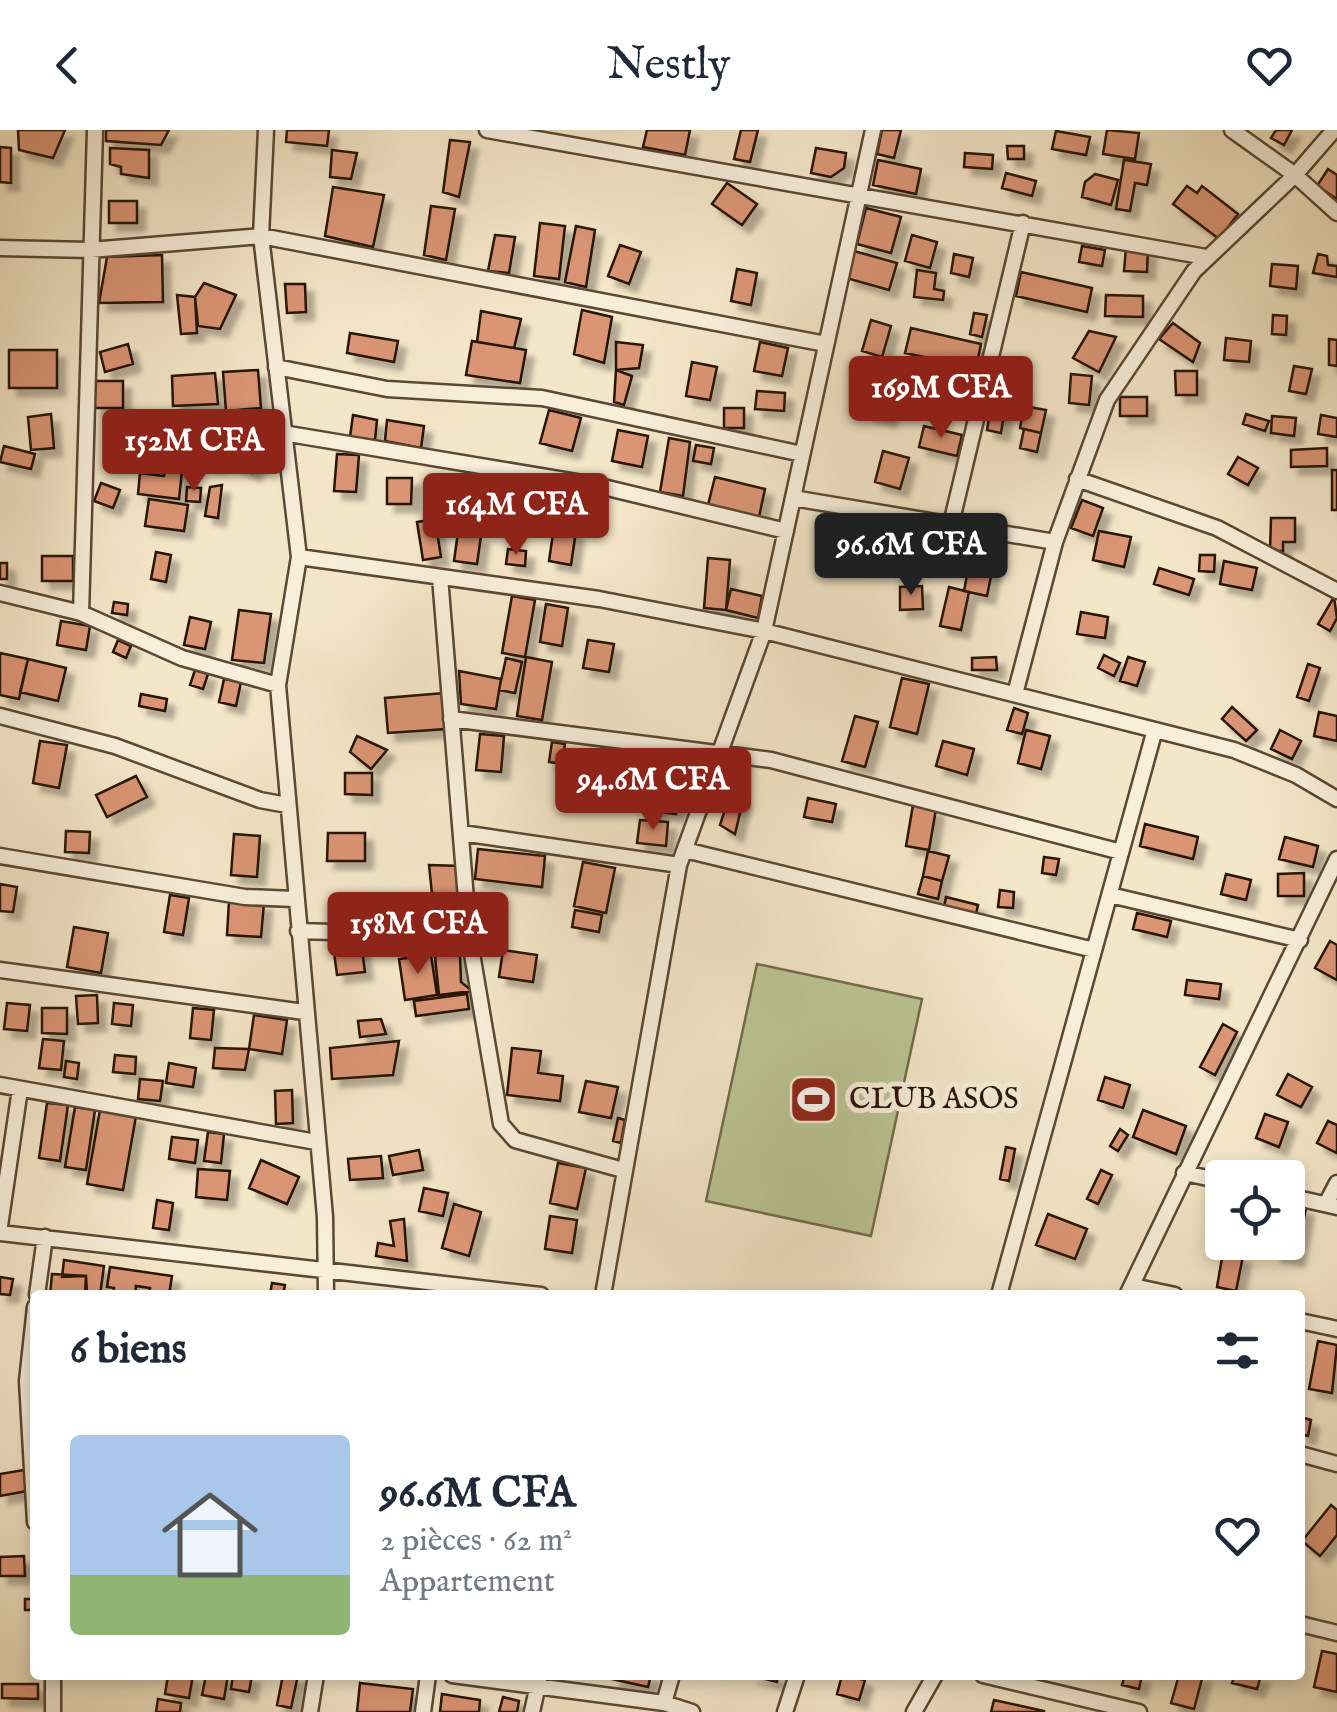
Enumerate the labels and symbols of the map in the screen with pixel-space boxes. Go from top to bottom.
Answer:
pin: 169M CFA [838,356,1044,441]
pin: 152M CFA [91,409,297,494]
pin: 164M CFA [413,473,619,558]
pin: 96.6M CFA [797,513,1025,598]
pin: 94.6M CFA [539,748,767,833]
pin: 158M CFA [315,892,521,977]
sports icon: CLUB ASOS [788,1074,840,1126]
place label: CLUB ASOS [849,1081,1019,1119]

